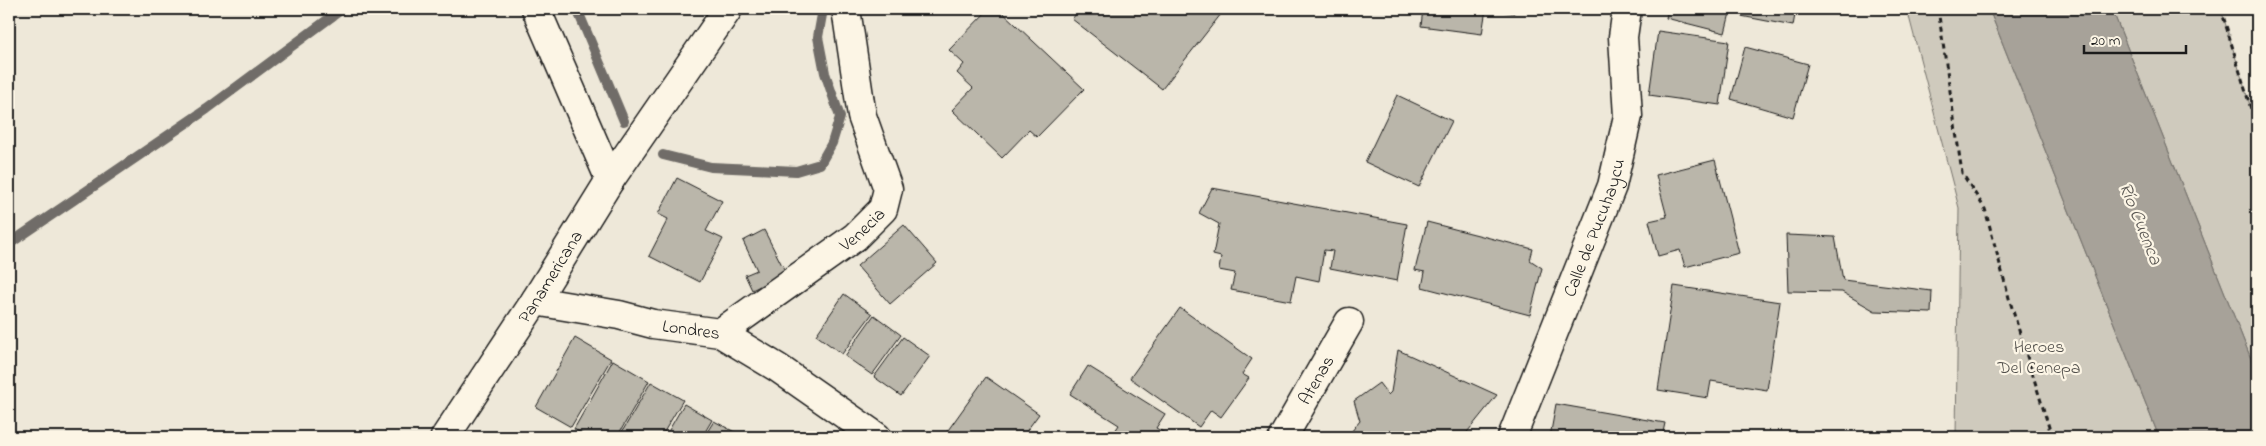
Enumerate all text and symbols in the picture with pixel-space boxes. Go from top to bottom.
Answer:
scale bar [2084,22,2186,54]
text: 20 m [2091,30,2121,52]
street label: Calle de Pucuhaycu [1558,156,1633,301]
water label: Río Cuenca [2111,179,2169,270]
street label: Venecia [834,203,892,260]
street label: Panamericana [513,226,591,329]
street label: Londres [661,314,721,348]
park label: Heroes Del Cenepa [1996,335,2081,382]
street label: Atenas [1293,351,1342,410]

